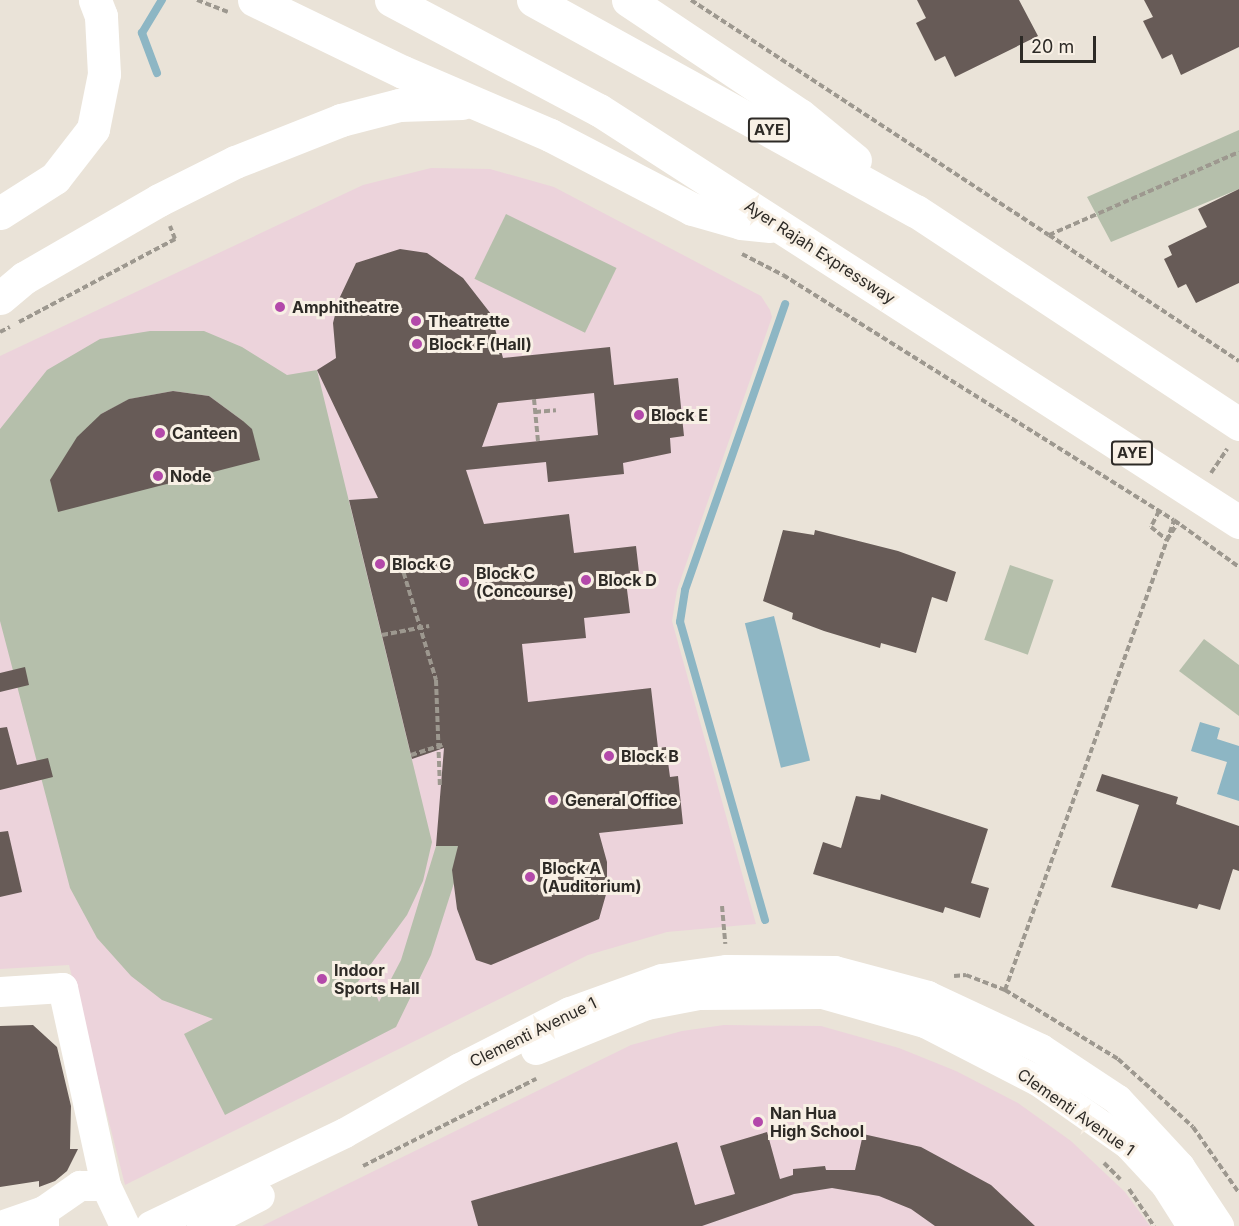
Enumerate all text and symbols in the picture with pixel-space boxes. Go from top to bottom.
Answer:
scale bar [1023,24,1100,62]
text: 20 m [1031,36,1074,57]
road number: AYE [746,118,792,142]
street label: Ayer Rajah Expressway [741,196,899,308]
place label: Amphitheatre [292,297,399,317]
marker: Amphitheatre [273,300,287,314]
place label: Theatrette [428,311,510,331]
marker: Theatrette [409,314,423,328]
place label: Block F (Hall) [429,334,532,354]
marker: Block F (Hall) [410,337,424,351]
place label: Block E [651,405,708,425]
marker: Block E [632,408,646,422]
place label: Canteen [172,423,238,443]
marker: Canteen [153,426,167,440]
road number: AYE [1110,441,1154,465]
place label: Node [170,466,212,486]
marker: Node [151,469,165,483]
place label: Block G [392,554,451,574]
marker: Block G [373,557,387,571]
place label: Block C (Concourse) [476,563,574,601]
place label: Block D [598,570,657,590]
marker: Block D [579,573,593,587]
marker: Block C (Concourse) [457,575,471,589]
place label: Block B [621,746,679,766]
marker: Block B [602,749,616,763]
place label: General Office [565,790,678,810]
marker: General Office [546,793,560,807]
place label: Block A (Auditorium) [542,858,641,896]
marker: Block A (Auditorium) [523,870,537,884]
place label: Indoor Sports Hall [334,960,420,998]
marker: Indoor Sports Hall [315,972,329,986]
street label: Clementi Avenue 1 [467,993,599,1071]
street label: Clementi Avenue 1 [1014,1064,1138,1160]
place label: Nan Hua High School [770,1103,864,1141]
marker: Nan Hua High School [751,1115,765,1129]

